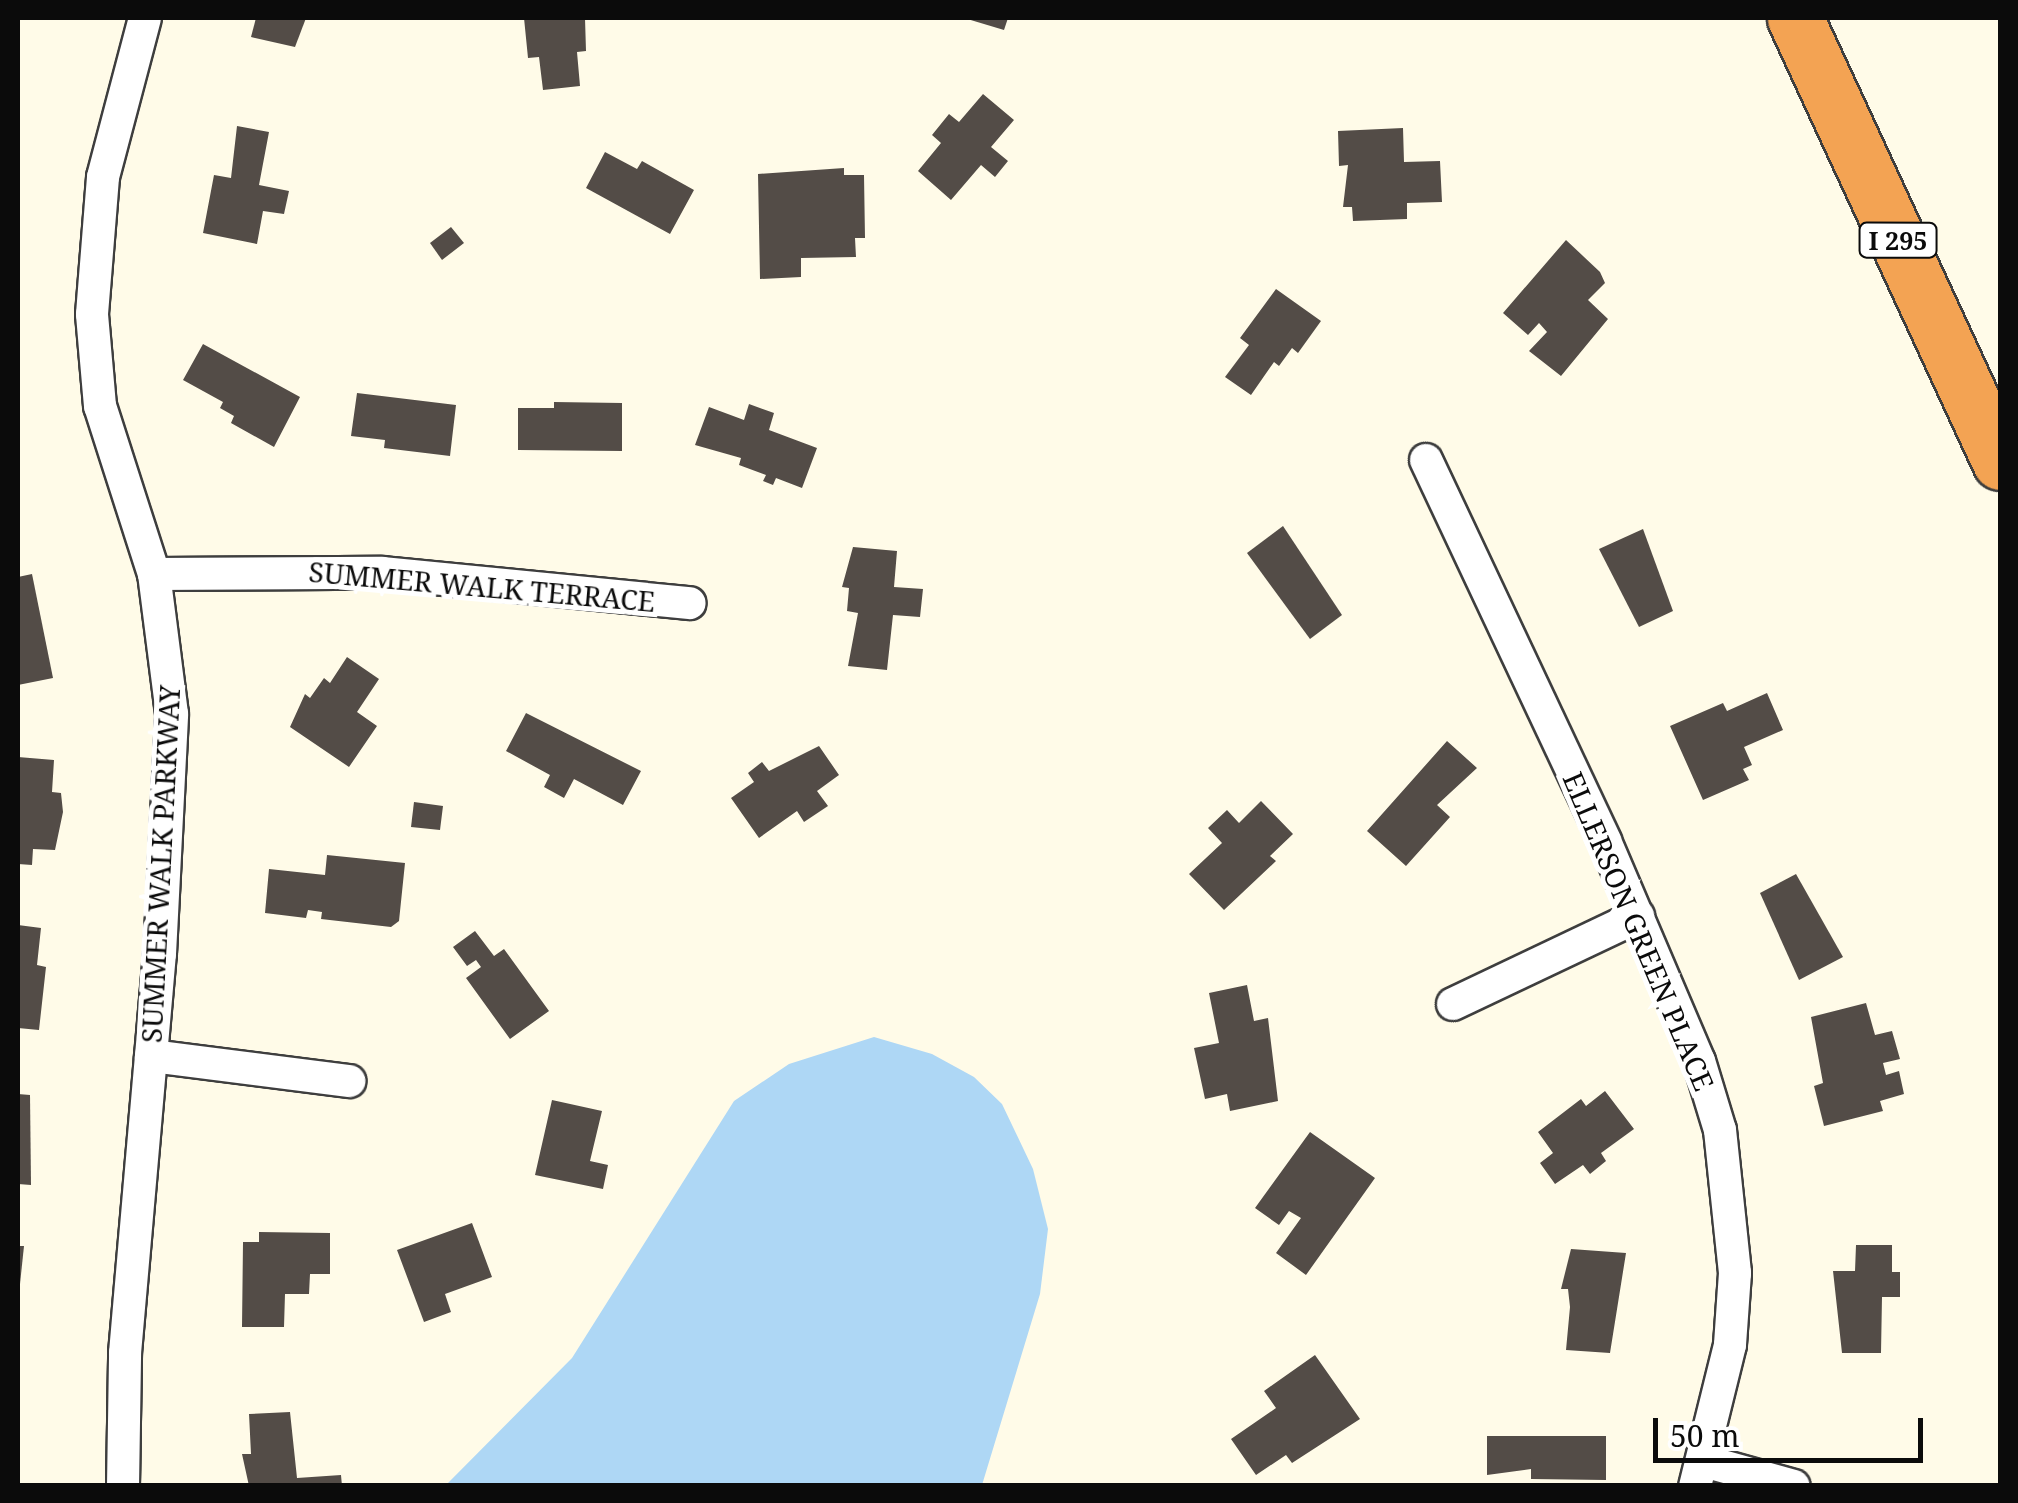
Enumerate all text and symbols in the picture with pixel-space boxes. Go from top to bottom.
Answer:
road number: I 295 [1858,220,1938,260]
street label: SUMMER WALK TERRACE [307,554,657,618]
street label: SUMMER WALK PARKWAY [134,684,186,1044]
street label: ELLERSON GREEN PLACE [1557,767,1721,1095]
scale bar [1658,1398,1928,1460]
text: 50 m [1670,1415,1740,1456]

